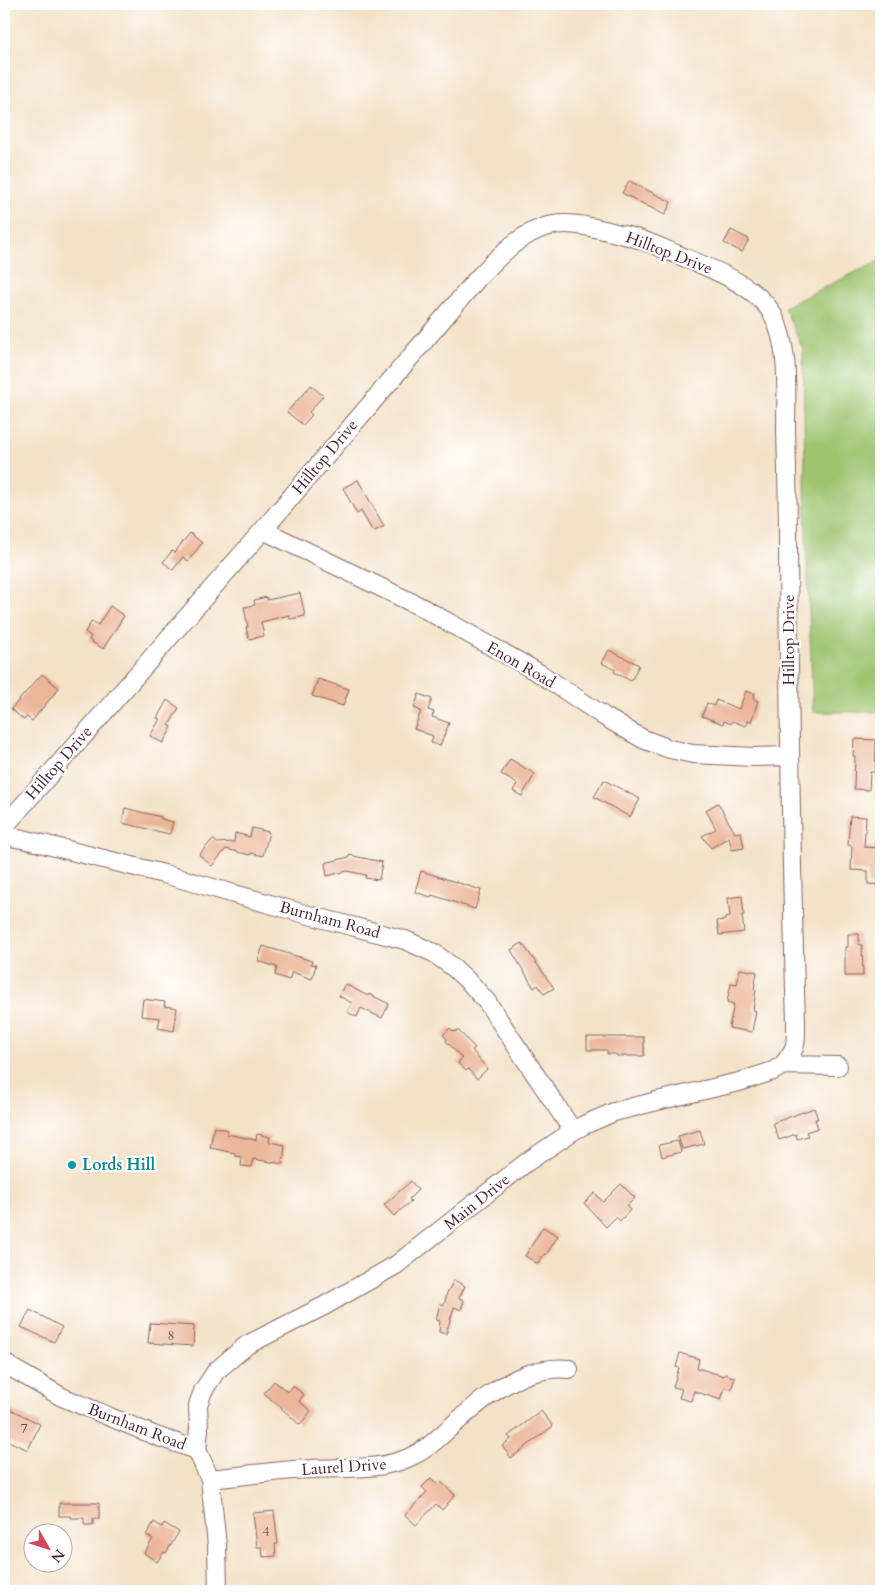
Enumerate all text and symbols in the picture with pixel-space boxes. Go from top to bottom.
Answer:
street label: Hilltop Drive [622,226,716,280]
street label: Hilltop Drive [287,415,363,499]
street label: Hilltop Drive [778,594,800,686]
street label: Enon Road [483,636,560,694]
street label: Hilltop Drive [21,721,97,805]
street label: Burnham Road [277,896,383,944]
place label: Lords Hill [82,1154,155,1176]
marker: Lords Hill [66,1159,78,1171]
street label: Main Drive [440,1169,514,1235]
house number: 8 [167,1326,175,1345]
street label: Burnham Road [85,1398,190,1456]
house number: 7 [20,1419,28,1438]
street label: Laurel Drive [301,1453,387,1481]
north arrow [22,1522,72,1572]
house number: 4 [262,1522,270,1541]
text: N [47,1545,69,1567]

